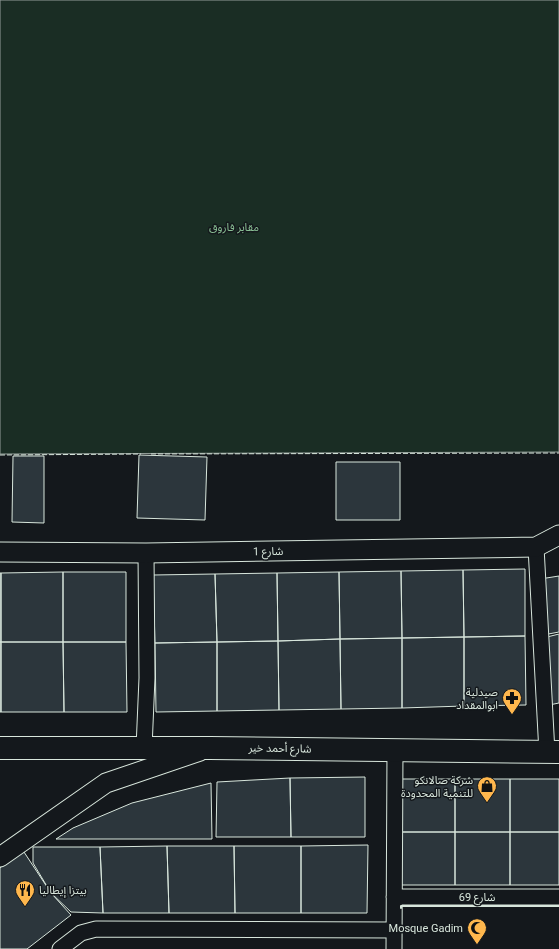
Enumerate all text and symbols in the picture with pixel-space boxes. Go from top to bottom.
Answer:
park label: مقابر فاروق [209,221,259,234]
street label: شارع 1 [253,545,284,559]
place label: صيدلية ابوالمقداد [456,686,498,712]
pharmacy icon: صيدلية ابوالمقداد [501,687,523,715]
street label: شارع أحمد خير [247,741,312,757]
place label: شركة صالانكو للتنمية المحدودة [401,774,473,800]
shop icon: شركة صالانكو للتنمية المحدودة [476,775,498,803]
restaurant icon: بيتزا إيطاليا [14,879,36,907]
place label: بيتزا إيطاليا [39,884,87,898]
street label: شارع 69 [459,891,496,905]
mosque icon: Mosque Gadim [466,917,488,945]
place label: Mosque Gadim [389,922,463,935]

